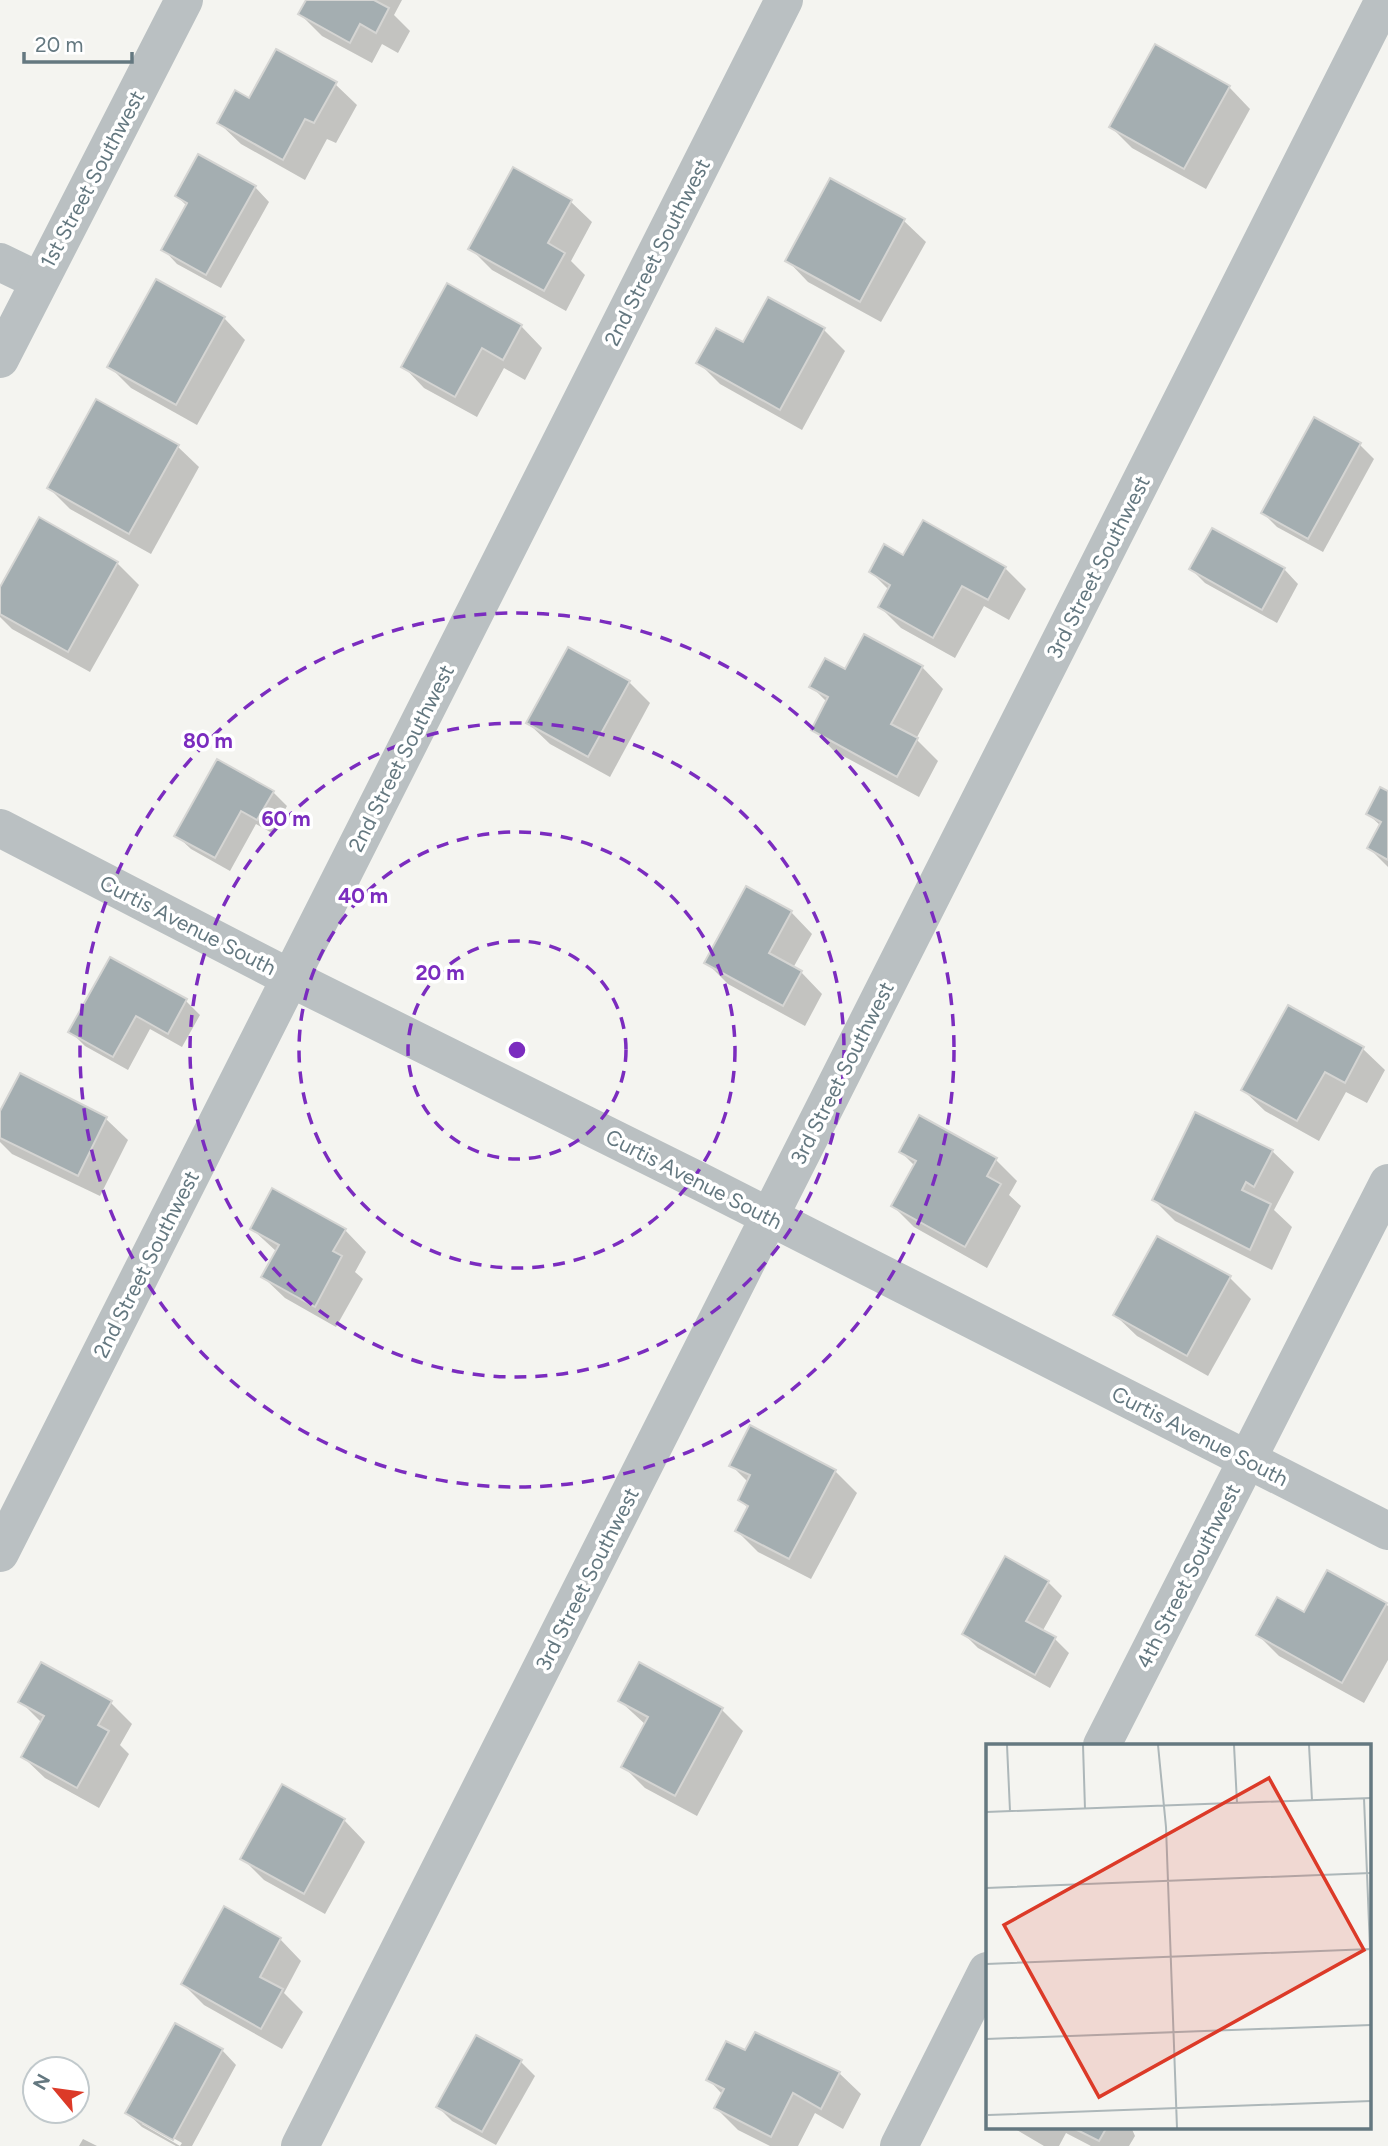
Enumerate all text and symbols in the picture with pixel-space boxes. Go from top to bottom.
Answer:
scale bar [24,21,133,65]
text: 20 m [35,32,83,57]
street label: 1st Street Southwest [35,86,149,272]
street label: 2nd Street Southwest [599,154,715,350]
street label: 3rd Street Southwest [1041,471,1155,663]
street label: 2nd Street Southwest [343,660,459,856]
text: 80 m [183,728,233,753]
text: 60 m [261,806,311,831]
street label: Curtis Avenue South [96,870,280,980]
text: 40 m [338,883,388,908]
text: 20 m [415,960,465,985]
street label: 3rd Street Southwest [785,977,899,1169]
centre of rings [505,1038,529,1062]
street label: Curtis Avenue South [602,1124,786,1234]
street label: 2nd Street Southwest [88,1166,204,1362]
street label: Curtis Avenue South [1108,1381,1292,1491]
street label: 4th Street Southwest [1131,1480,1245,1672]
street label: 3rd Street Southwest [530,1483,644,1675]
inset map [986,1744,1370,2128]
north arrow [21,2055,91,2125]
text: N [28,2070,55,2094]

